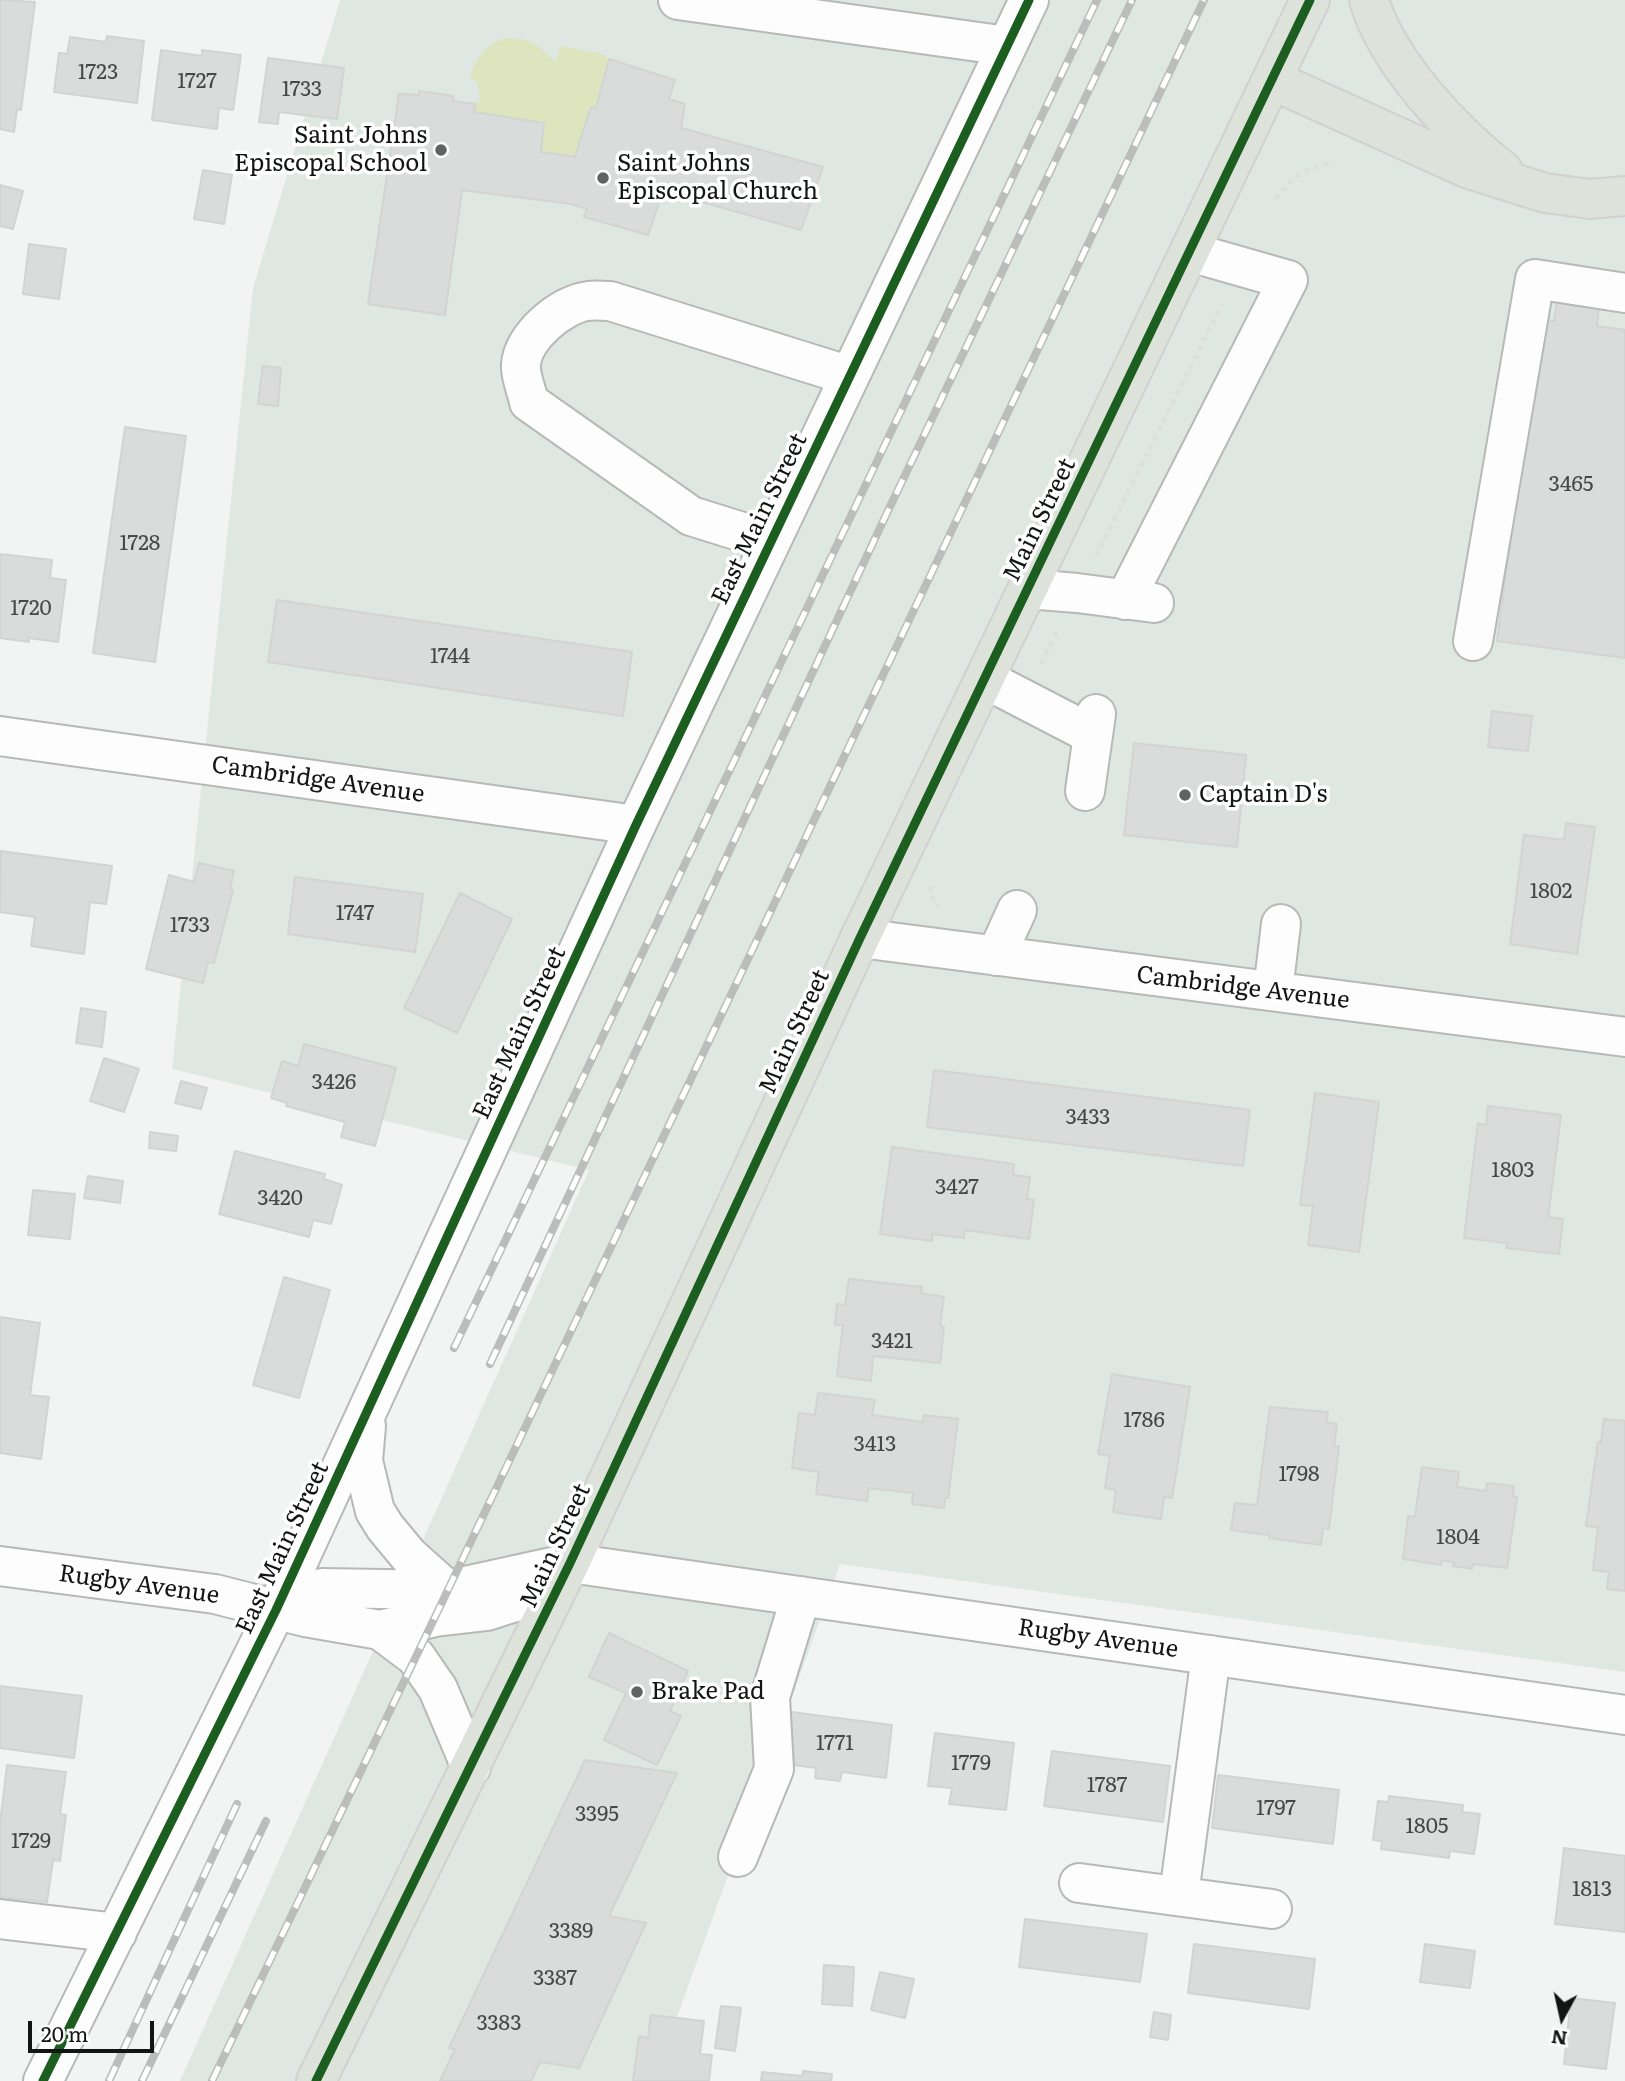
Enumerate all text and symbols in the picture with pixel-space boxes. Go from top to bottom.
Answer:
house number: 1723 [78,60,118,86]
house number: 1727 [177,69,217,95]
house number: 1733 [282,77,322,103]
place label: Saint Johns Episcopal School [234,122,427,178]
marker: Saint Johns Episcopal School [433,142,449,158]
place label: Saint Johns Episcopal Church [617,150,818,206]
marker: Saint Johns Episcopal Church [595,170,611,186]
street label: East Main Street [706,429,814,609]
street label: Main Street [998,454,1082,586]
house number: 3465 [1549,472,1593,498]
house number: 1728 [120,531,160,557]
house number: 1720 [10,596,52,622]
house number: 1744 [430,644,470,670]
street label: Cambridge Avenue [210,751,426,809]
place label: Captain D's [1199,781,1327,809]
marker: Captain D's [1177,787,1193,803]
house number: 1802 [1530,879,1572,905]
house number: 1747 [336,901,374,927]
house number: 1733 [170,913,210,939]
street label: East Main Street [467,942,573,1124]
street label: Cambridge Avenue [1135,961,1351,1015]
street label: Main Street [754,965,836,1099]
house number: 3426 [312,1070,356,1096]
house number: 3433 [1066,1105,1110,1131]
house number: 1803 [1491,1158,1535,1184]
house number: 3427 [935,1175,979,1201]
house number: 3420 [257,1186,303,1212]
house number: 3421 [871,1329,913,1355]
house number: 1786 [1123,1408,1165,1434]
house number: 3413 [854,1432,896,1458]
street label: East Main Street [230,1457,336,1639]
house number: 1798 [1278,1462,1320,1488]
street label: Main Street [515,1479,597,1613]
house number: 1804 [1436,1525,1480,1551]
street label: Rugby Avenue [57,1559,221,1611]
street label: Rugby Avenue [1016,1613,1180,1665]
place label: Brake Pad [651,1678,765,1706]
marker: Brake Pad [629,1684,645,1700]
house number: 1771 [816,1731,854,1757]
house number: 1779 [951,1751,991,1777]
house number: 1787 [1087,1773,1127,1799]
house number: 1797 [1256,1796,1296,1822]
house number: 3395 [575,1802,619,1828]
house number: 1805 [1406,1814,1448,1840]
house number: 1729 [11,1829,51,1855]
house number: 1813 [1572,1877,1612,1903]
house number: 3389 [549,1919,593,1945]
house number: 3387 [533,1966,577,1992]
north arrow [1527,1983,1597,2053]
scale bar [32,2008,158,2052]
house number: 3383 [476,2011,522,2037]
text: 20 m [41,2017,88,2048]
text: N [1549,2024,1569,2054]

